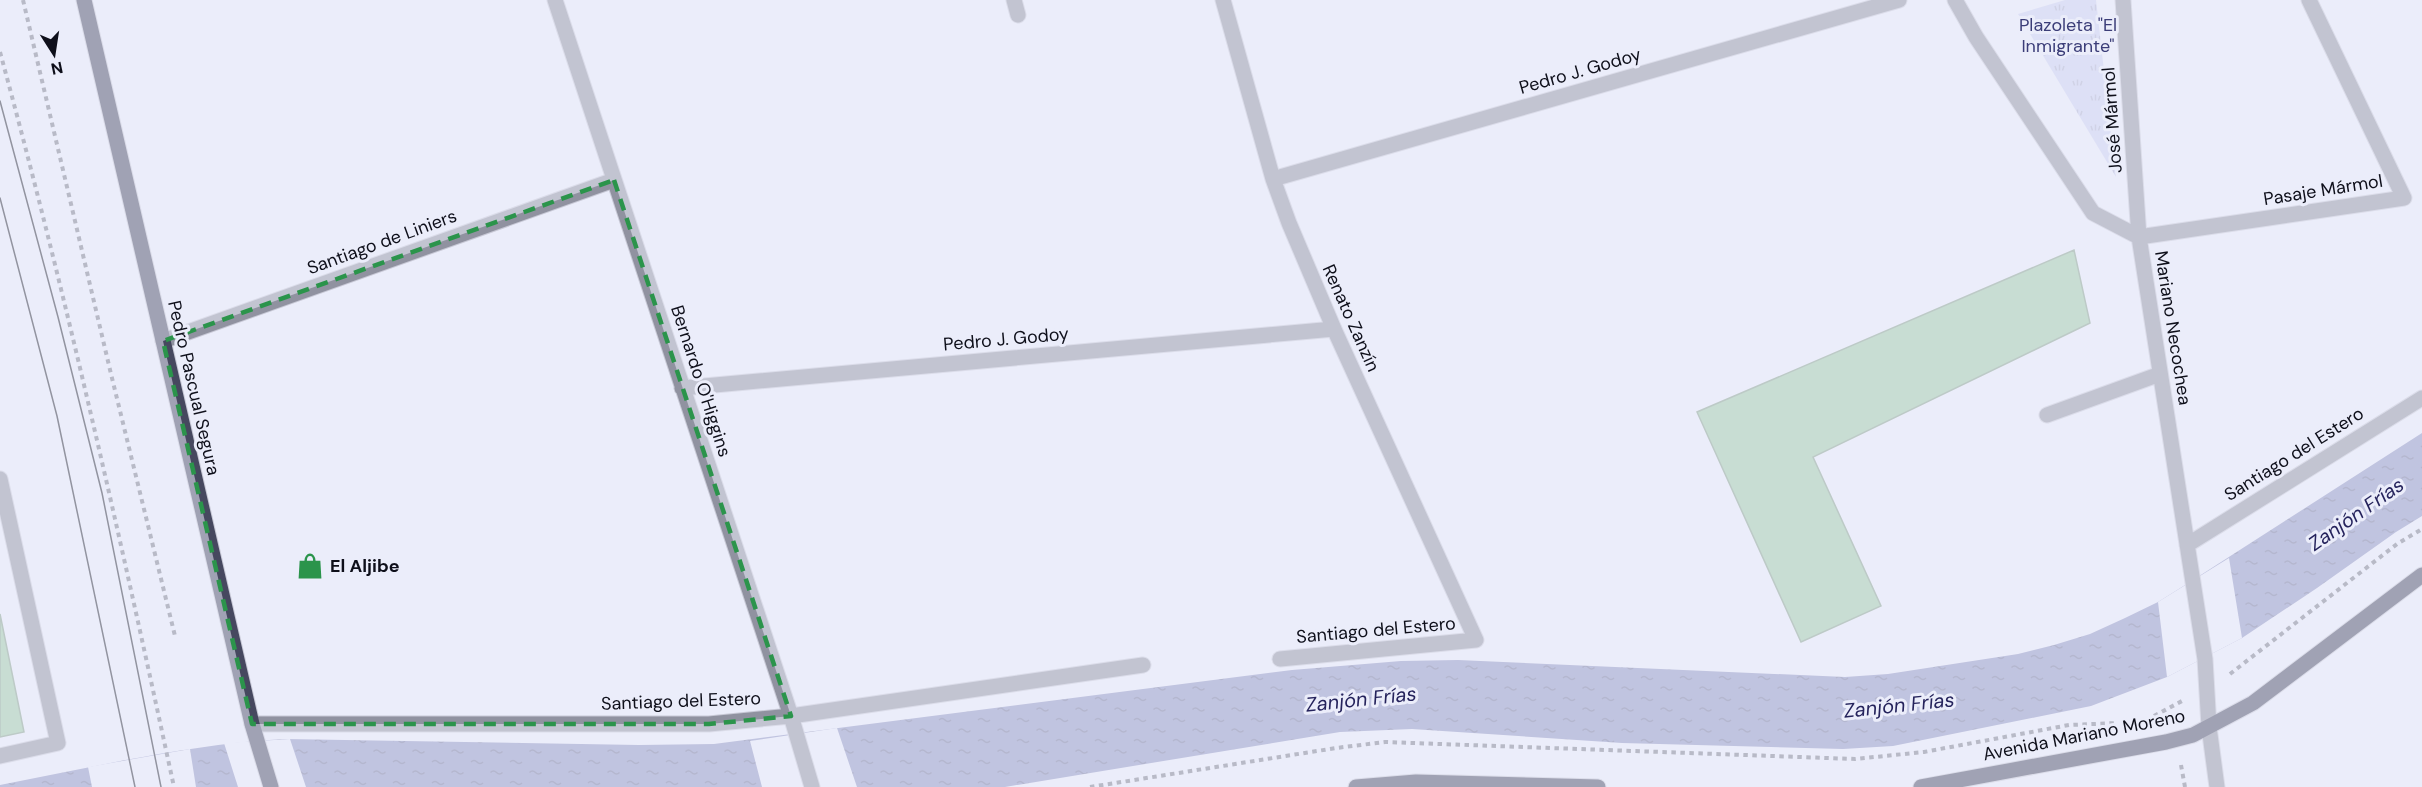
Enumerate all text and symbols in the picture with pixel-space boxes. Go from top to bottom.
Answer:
park label: Plazoleta "El Inmigrante" [2019,13,2117,58]
north arrow [24,24,84,84]
street label: Pedro J. Godoy [1516,42,1644,100]
text: N [49,57,65,80]
street label: José Mármol [2096,66,2128,174]
street label: Pasaje Mármol [2262,169,2384,211]
street label: Santiago de Liniers [304,204,460,280]
street label: Mariano Necochea [2149,249,2197,407]
street label: Renato Zanzín [1317,261,1385,375]
street label: Pedro Pascual Segura [162,298,226,478]
street label: Bernardo O'Higgins [665,302,737,460]
street label: Pedro J. Godoy [942,322,1070,356]
street label: Santiago del Estero [2220,401,2368,507]
water label: Zanjón Frías [2303,472,2409,556]
shop icon: El Aljibe [295,551,325,581]
place label: El Aljibe [330,554,400,578]
street label: Santiago del Estero [1295,611,1457,649]
water label: Zanjón Frías [1304,680,1418,718]
street label: Santiago del Estero [601,686,761,716]
water label: Zanjón Frías [1842,686,1956,724]
street label: Avenida Mariano Moreno [1981,704,2187,766]

